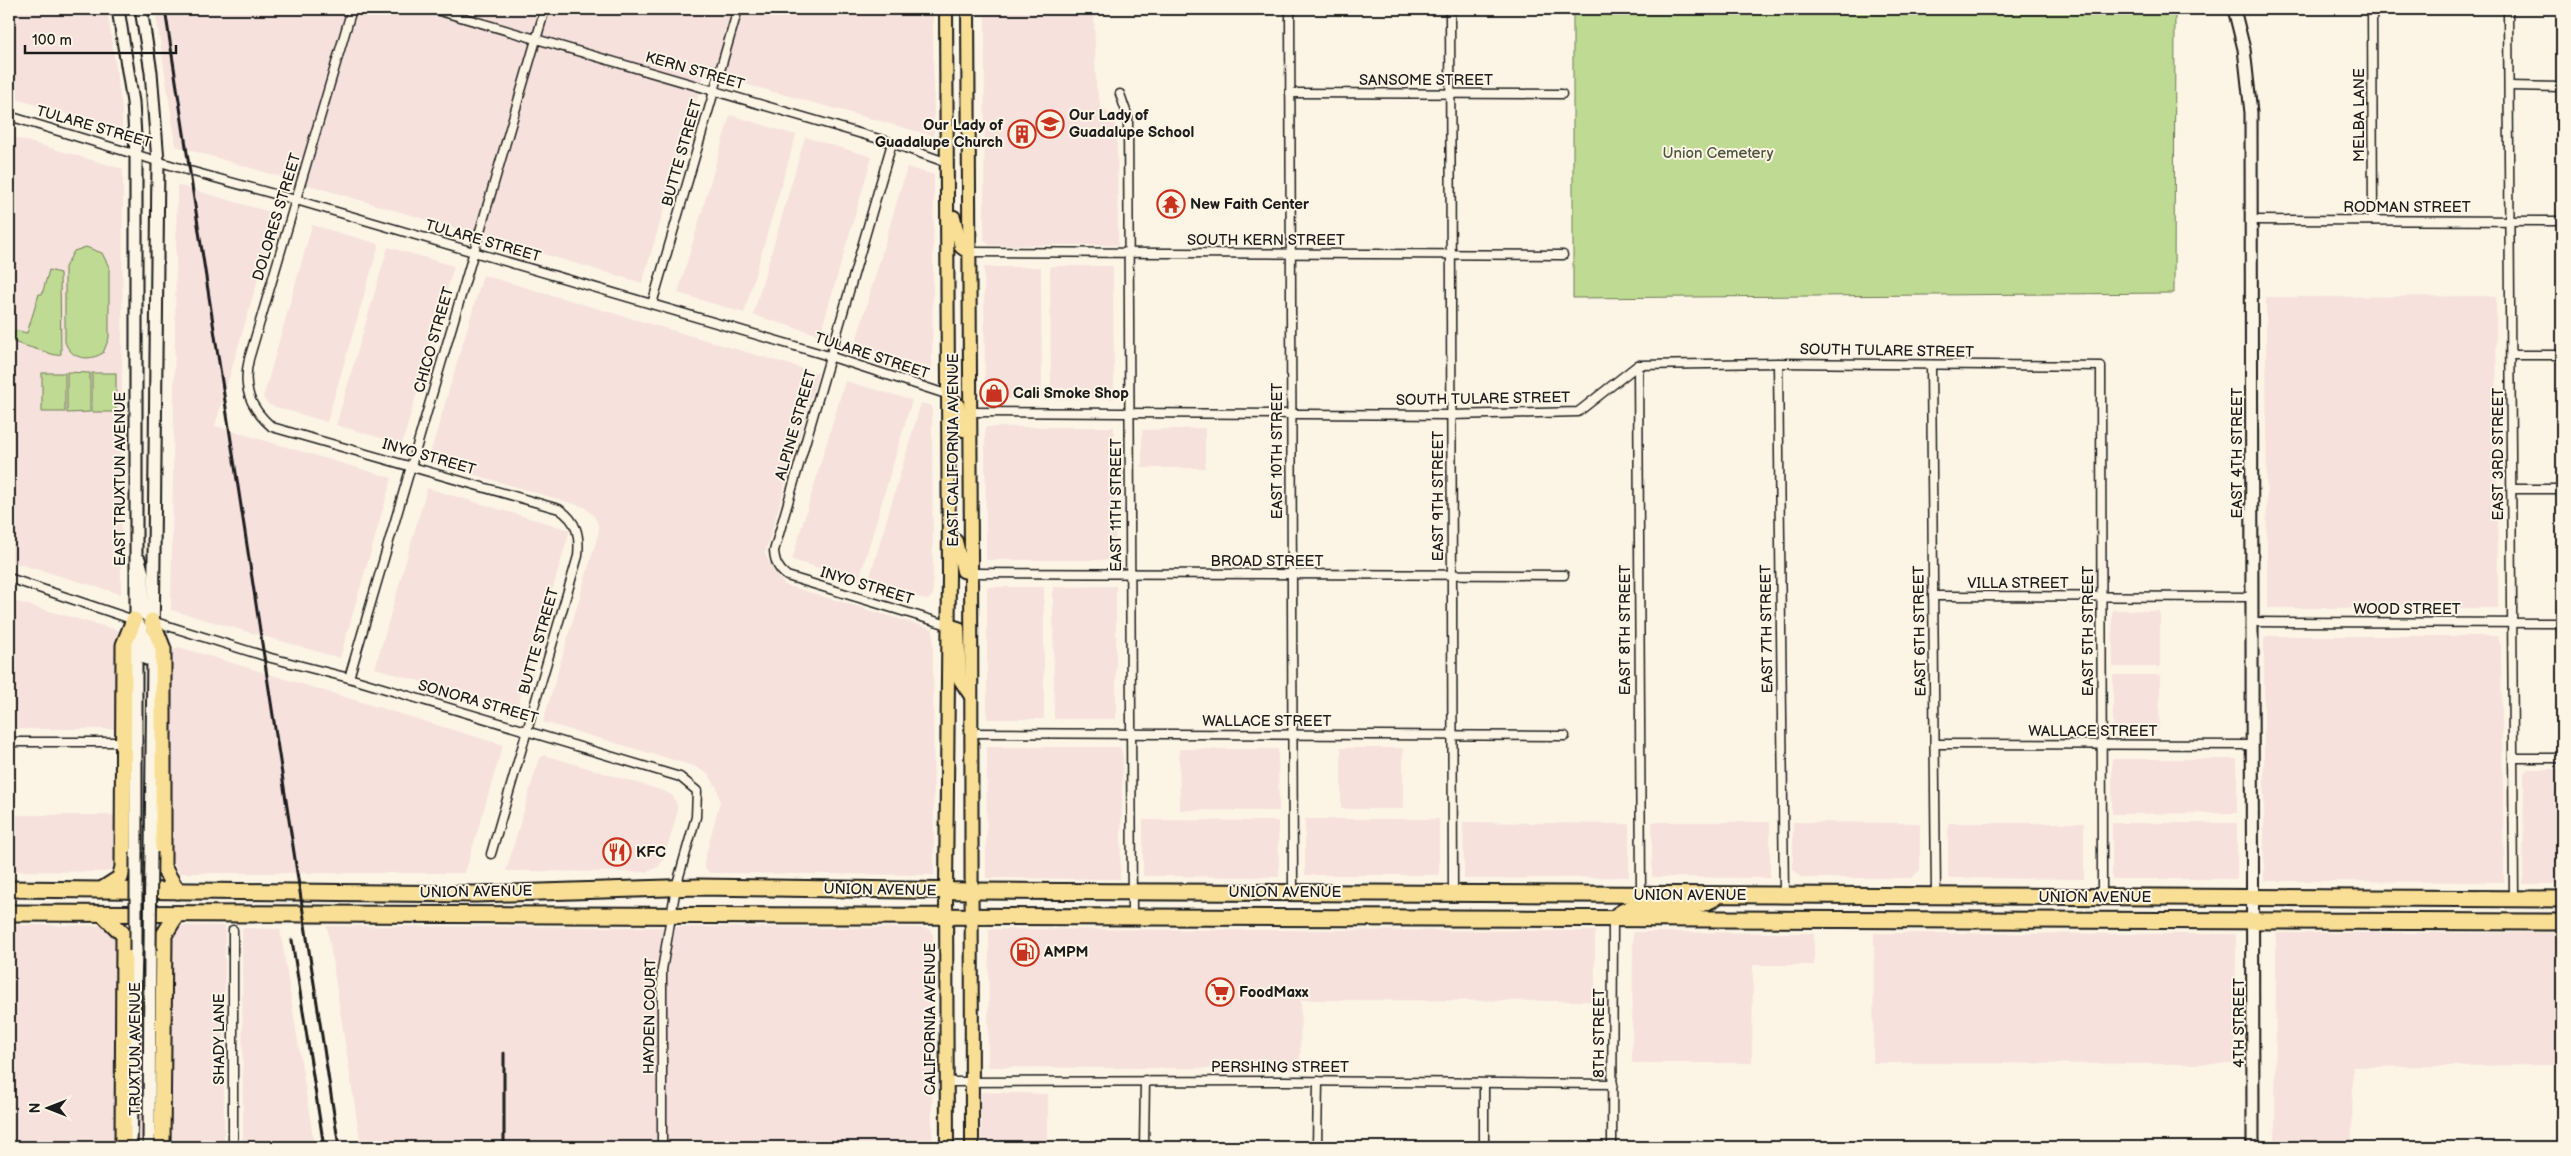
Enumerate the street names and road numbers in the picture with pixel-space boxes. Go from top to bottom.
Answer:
street label: KERN STREET [643,48,747,94]
street label: MELBA LANE [2350,68,2369,162]
street label: SANSOME STREET [1359,71,1493,90]
street label: BUTTE STREET [658,97,706,209]
street label: TULARE STREET [34,101,154,153]
street label: DOLORES STREET [249,151,305,283]
street label: RODMAN STREET [2343,198,2471,217]
street label: TULARE STREET [423,215,543,267]
street label: SOUTH KERN STREET [1187,231,1345,250]
street label: CHICO STREET [410,285,458,395]
street label: TULARE STREET [812,329,932,383]
street label: SOUTH TULARE STREET [1800,340,1974,362]
street label: EAST CALIFORNIA AVENUE [944,353,963,547]
street label: ALPINE STREET [771,368,821,482]
street label: EAST 10TH STREET [1268,383,1287,519]
street label: EAST 4TH STREET [2228,387,2247,519]
street label: SOUTH TULARE STREET [1396,388,1570,410]
street label: EAST 3RD STREET [2489,388,2508,520]
street label: EAST TRUXTUN AVENUE [111,392,130,566]
street label: EAST 9TH STREET [1429,431,1448,561]
street label: INYO STREET [380,435,478,479]
street label: EAST 11TH STREET [1107,438,1126,572]
street label: BROAD STREET [1210,552,1324,571]
street label: INYO STREET [818,563,916,609]
street label: EAST 7TH STREET [1756,564,1778,694]
street label: EAST 8TH STREET [1616,565,1635,695]
street label: EAST 6TH STREET [1909,565,1931,697]
street label: EAST 5TH STREET [2079,566,2098,696]
street label: VILLA STREET [1967,574,2069,593]
street label: BUTTE STREET [515,585,563,697]
street label: WOOD STREET [2353,600,2461,619]
street label: SONORA STREET [416,676,540,728]
street label: WALLACE STREET [1202,712,1332,731]
street label: WALLACE STREET [2028,722,2158,741]
street label: UNION AVENUE [823,880,937,900]
street label: UNION AVENUE [419,882,533,902]
street label: UNION AVENUE [1229,883,1342,902]
street label: UNION AVENUE [1634,886,1747,905]
street label: UNION AVENUE [2039,888,2152,907]
street label: CALIFORNIA AVENUE [921,943,940,1095]
street label: HAYDEN COURT [639,958,661,1074]
street label: 4TH STREET [2230,978,2249,1068]
street label: TRUXTUN AVENUE [126,982,145,1116]
street label: 8TH STREET [1590,988,1609,1078]
street label: SHADY LANE [210,993,229,1085]
street label: PERSHING STREET [1211,1058,1349,1077]

